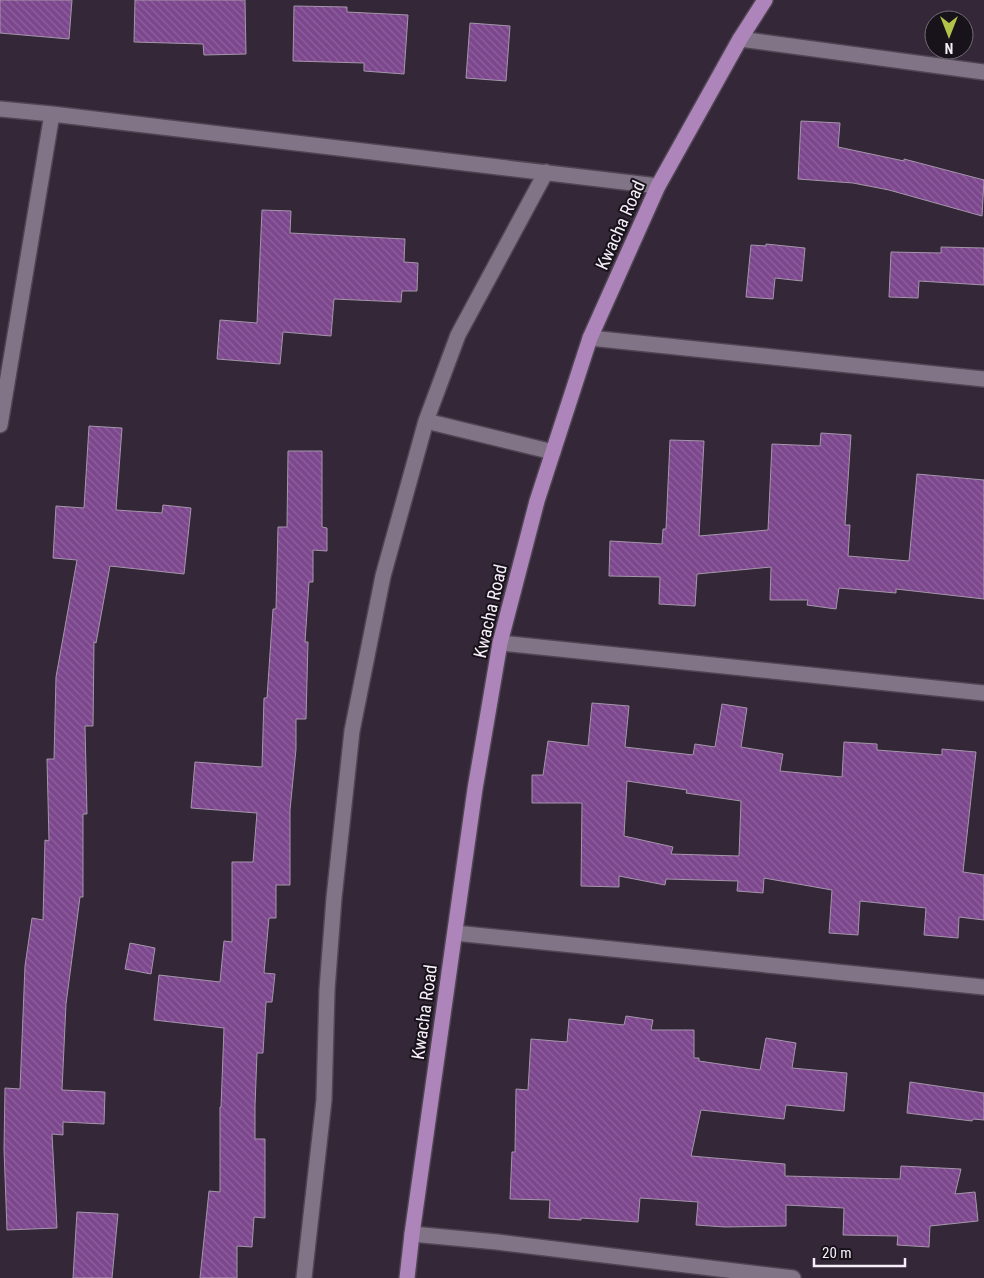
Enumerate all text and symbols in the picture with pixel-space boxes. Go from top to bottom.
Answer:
north arrow [924,10,974,60]
text: N [945,40,953,56]
street label: Kwacha Road [591,177,649,273]
street label: Kwacha Road [469,562,511,660]
street label: Kwacha Road [407,963,441,1061]
scale bar [814,1236,905,1268]
text: 20 m [822,1244,852,1262]

